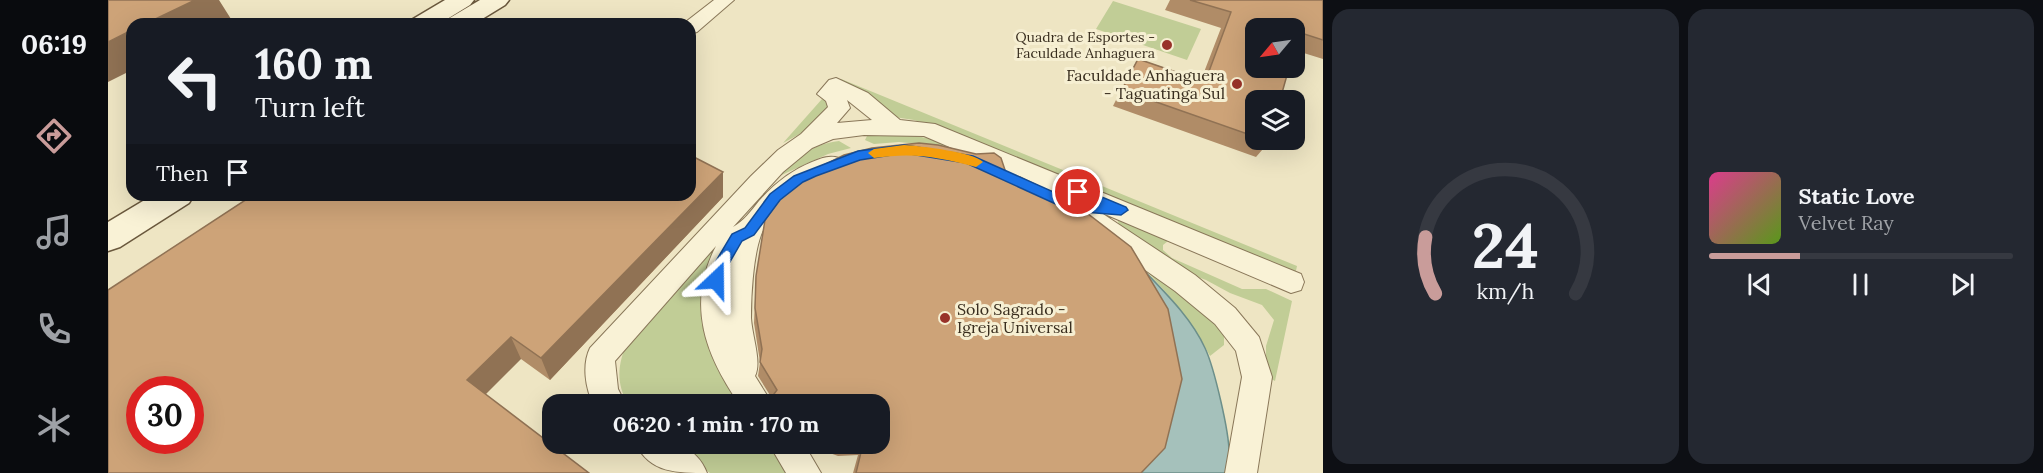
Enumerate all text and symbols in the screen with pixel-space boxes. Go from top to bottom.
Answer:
north arrow [1245,18,1305,78]
map controls [1245,18,1305,150]
text: 06:19 [21,27,87,61]
place label: Quadra de Esportes - Faculdade Anhaguera [1015,28,1155,62]
text: 160 m [255,37,373,91]
marker: Quadra de Esportes - Faculdade Anhaguera [1160,38,1174,52]
icon: left [156,42,234,120]
place label: Faculdade Anhaguera - Taguatinga Sul [1066,65,1225,103]
marker: Faculdade Anhaguera - Taguatinga Sul [1230,77,1244,91]
text: Turn left [255,90,365,124]
button: layers [1245,90,1305,150]
icon: directions [33,115,75,157]
icon: arrive [221,156,254,189]
text: Then [156,159,209,187]
pin [1052,166,1103,217]
icon: arrive [1061,175,1094,208]
text: Static Love [1799,182,1915,210]
text: 24 [1472,205,1539,285]
text: Velvet Ray [1799,210,1894,235]
icon: music [33,211,75,253]
position arrow [684,248,748,312]
icon: previous [1743,268,1776,301]
icon: pause [1844,268,1877,301]
icon: next [1946,268,1979,301]
text: km/h [1476,277,1534,305]
place label: Solo Sagrado - Igreja Universal [957,299,1073,337]
icon: phone [33,308,75,350]
marker: Solo Sagrado - Igreja Universal [938,311,952,325]
speed limit sign: 30 [126,376,204,454]
icon: climate [33,404,75,446]
text: 06:20 · 1 min · 170 m [613,410,819,438]

